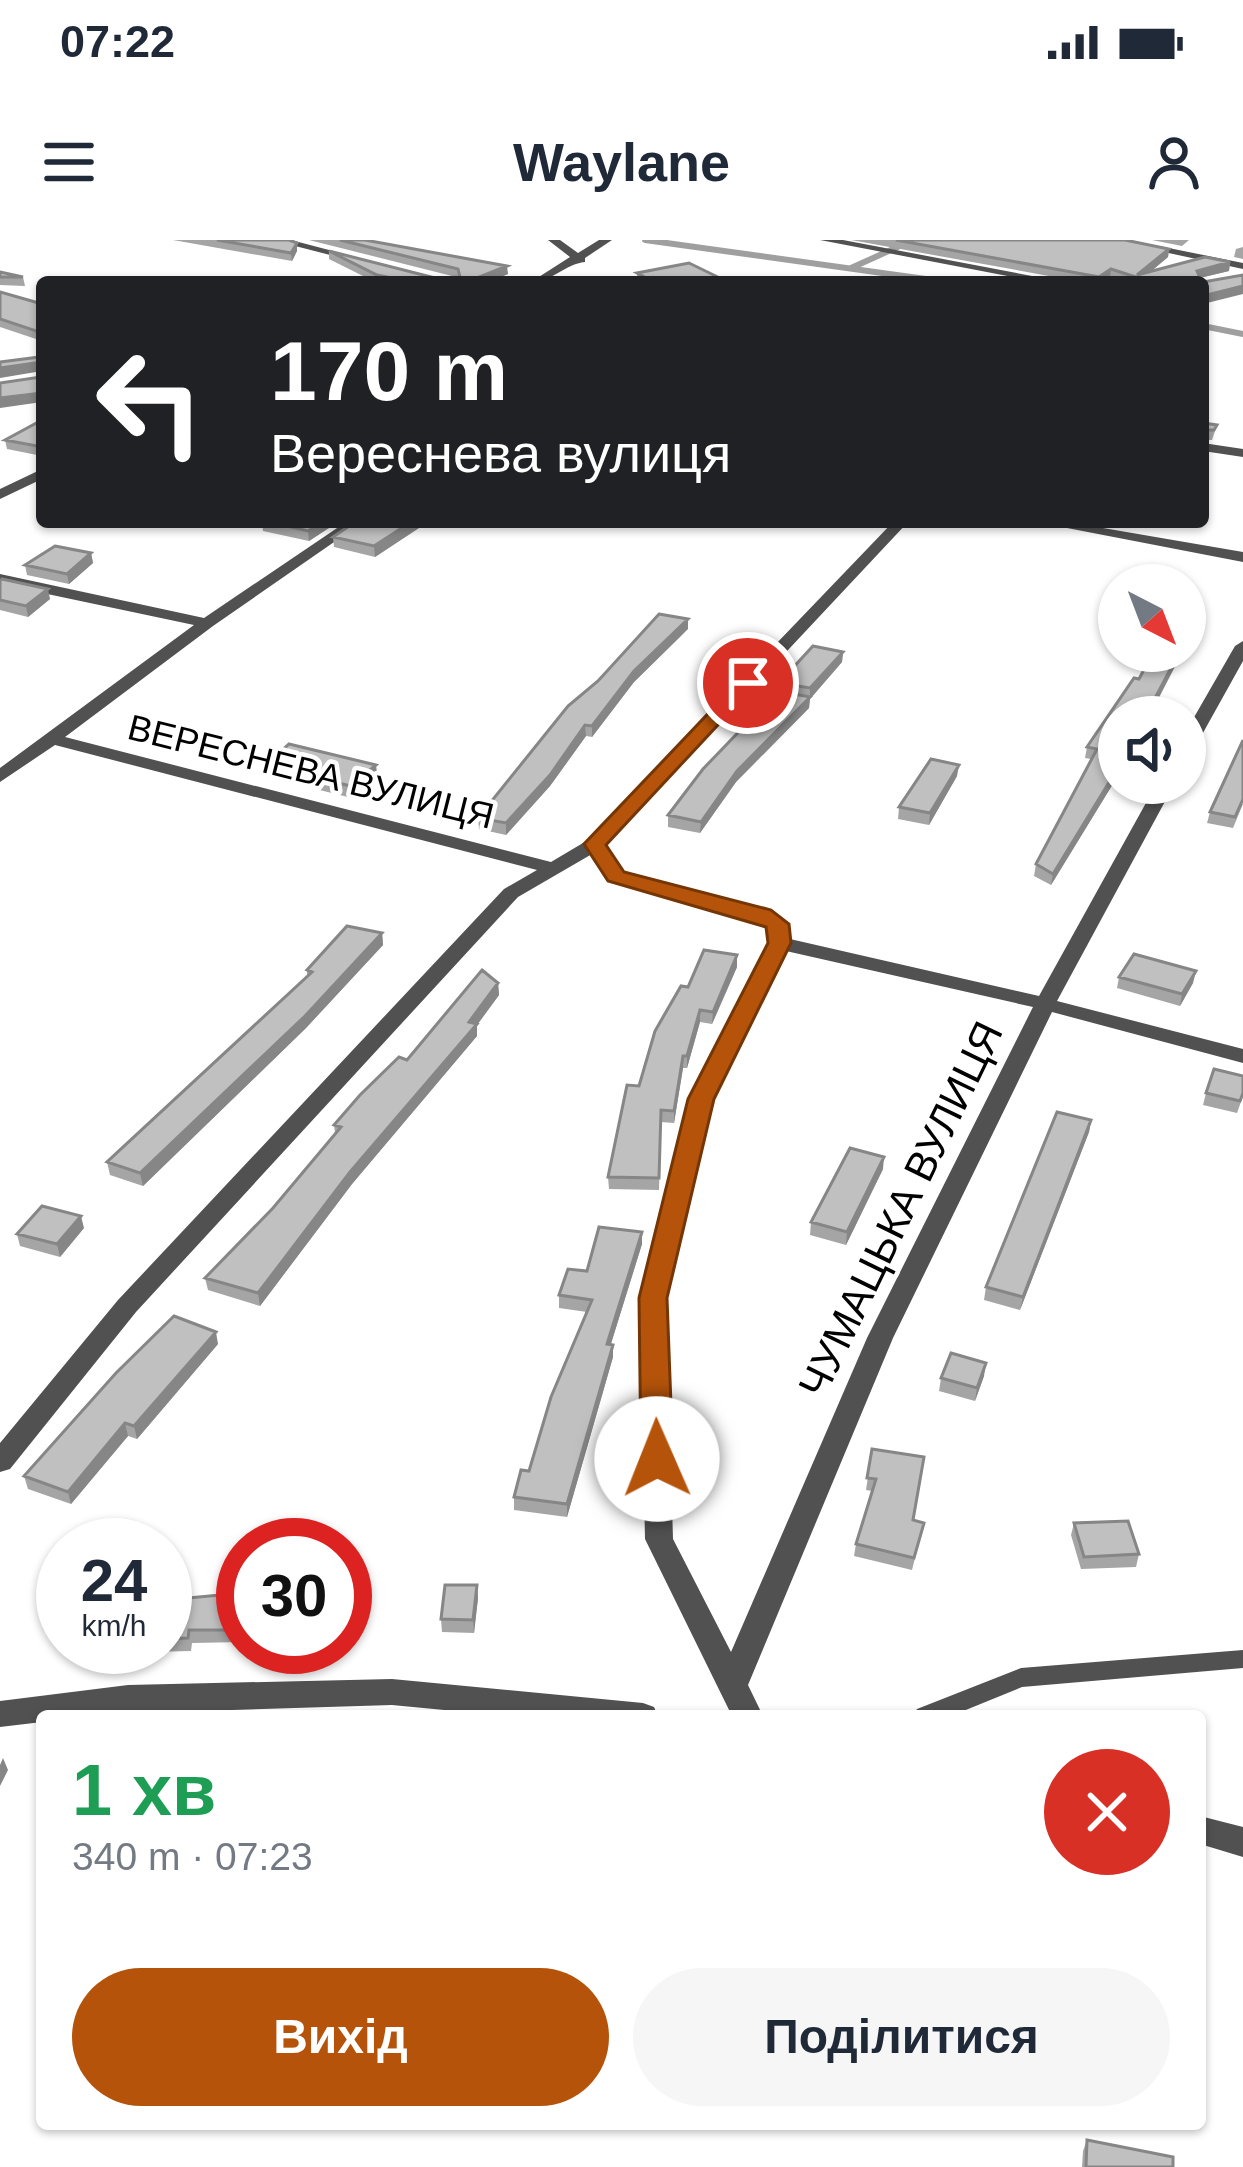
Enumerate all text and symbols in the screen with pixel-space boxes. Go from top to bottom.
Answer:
text: 07:22 [60,16,175,67]
icon: menu [36,129,102,195]
icon: person [1141,129,1207,195]
text: Waylane [513,132,730,192]
icon: left [72,324,228,480]
text: 170 m [270,324,508,418]
text: Вереснева вулиця [270,423,731,483]
north arrow [1098,564,1206,672]
map controls [1098,564,1206,804]
pin [697,632,799,734]
icon: arrive [715,650,781,716]
button: sound [1098,696,1206,804]
street label: ВЕРЕСНЕВА ВУЛИЦЯ [124,706,498,837]
street label: ЧУМАЦЬКА ВУЛИЦЯ [789,1014,1012,1404]
position arrow [594,1396,720,1522]
speed limit sign: 30 [216,1518,372,1674]
text: 24 [81,1547,147,1614]
text: km/h [81,1609,147,1642]
button: close [1044,1749,1170,1875]
text: 1 хв [72,1750,216,1830]
text: 340 m · 07:23 [72,1835,313,1878]
button: Вихід [72,1968,609,2106]
button: Поділитися [633,1968,1170,2106]

